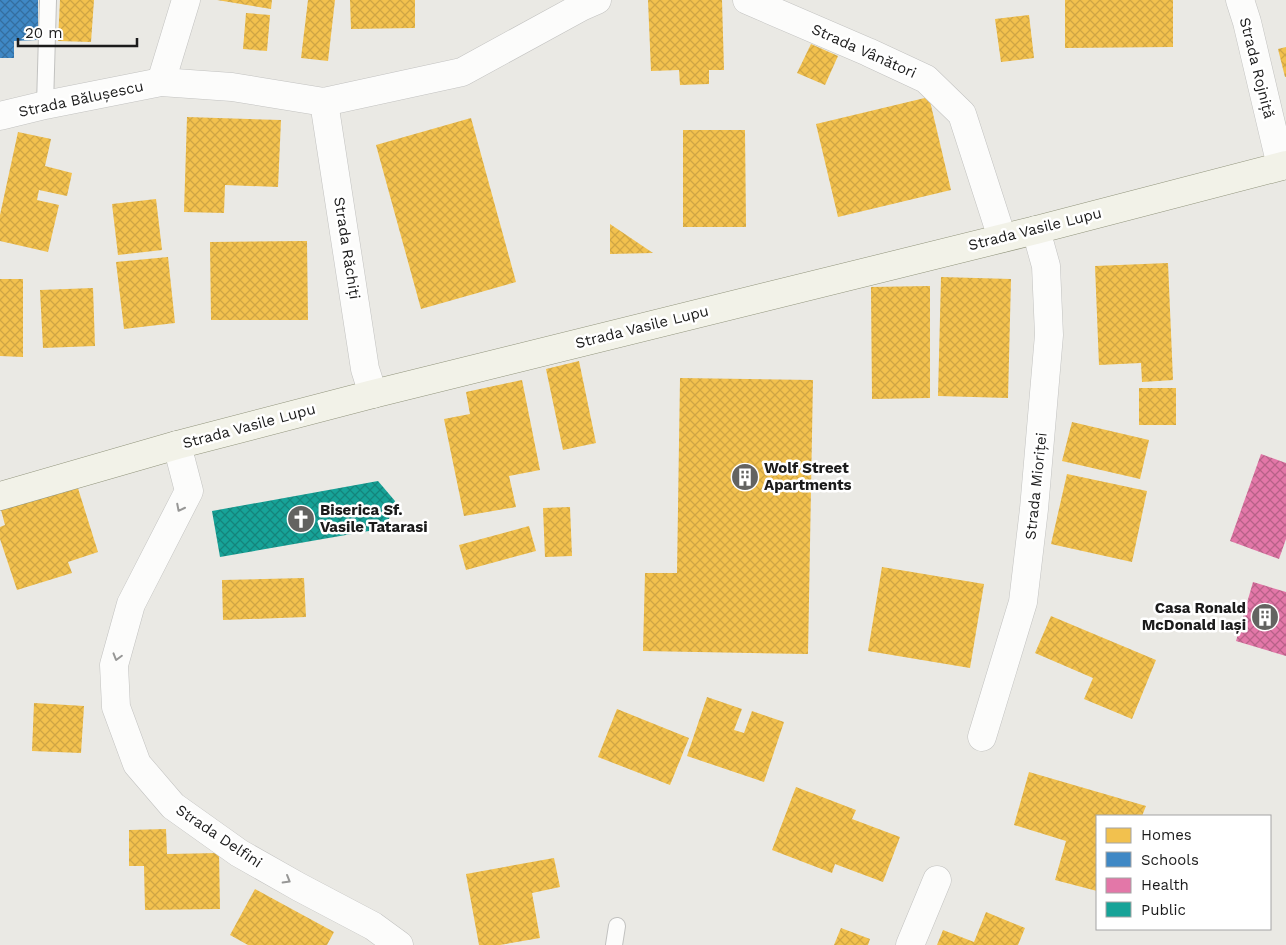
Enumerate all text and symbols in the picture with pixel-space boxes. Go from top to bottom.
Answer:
scale bar [18,15,136,47]
street label: Strada Rojniță [1236,15,1278,121]
street label: Strada Vânători [809,20,919,82]
text: 20 m [25,24,63,42]
street label: Strada Bălușescu [17,77,145,121]
street label: Strada Răchiți [330,196,364,300]
street label: Strada Vasile Lupu [966,204,1104,254]
street label: Strada Vasile Lupu [573,302,711,352]
street label: Strada Vasile Lupu [181,400,317,452]
street label: Strada Mioriței [1021,431,1051,541]
place label: Wolf Street Apartments [764,459,852,494]
building icon: Wolf Street Apartments [730,462,760,492]
place label: Biserica Sf. Vasile Tatarasi [320,501,428,536]
one-way arrow [176,503,186,512]
church icon: Biserica Sf. Vasile Tatarasi [286,504,316,534]
place label: Casa Ronald McDonald Iași [1142,599,1246,634]
building icon: Casa Ronald McDonald Iași [1250,602,1280,632]
one-way arrow [112,652,122,660]
street label: Strada Delfini [172,801,266,871]
legend [1096,815,1271,930]
text: Homes [1141,826,1192,844]
text: Schools [1141,851,1199,869]
one-way arrow [281,874,290,884]
text: Health [1141,876,1189,894]
text: Public [1141,901,1186,919]

